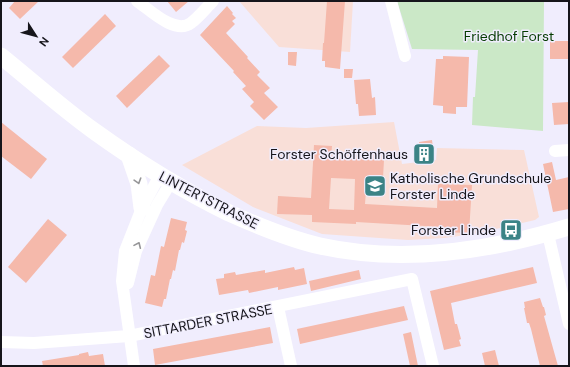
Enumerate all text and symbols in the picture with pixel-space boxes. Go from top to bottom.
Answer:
north arrow [16,16,56,56]
park label: Friedhof Forst [464,27,554,45]
text: N [36,35,52,49]
building icon: Forster Schöffenhaus [411,141,437,167]
place label: Forster Schöffenhaus [270,145,408,163]
street label: LINTERTSTRASSE [156,167,262,233]
place label: Katholische Grundschule Forster Linde [390,169,551,203]
school or university icon: Katholische Grundschule Forster Linde [362,173,388,199]
one-way arrow [133,177,142,184]
bus stop icon: Forster Linde [498,217,524,243]
place label: Forster Linde [411,221,496,239]
one-way arrow [134,242,142,249]
street label: SITTARDER STRASSE [142,300,274,342]

